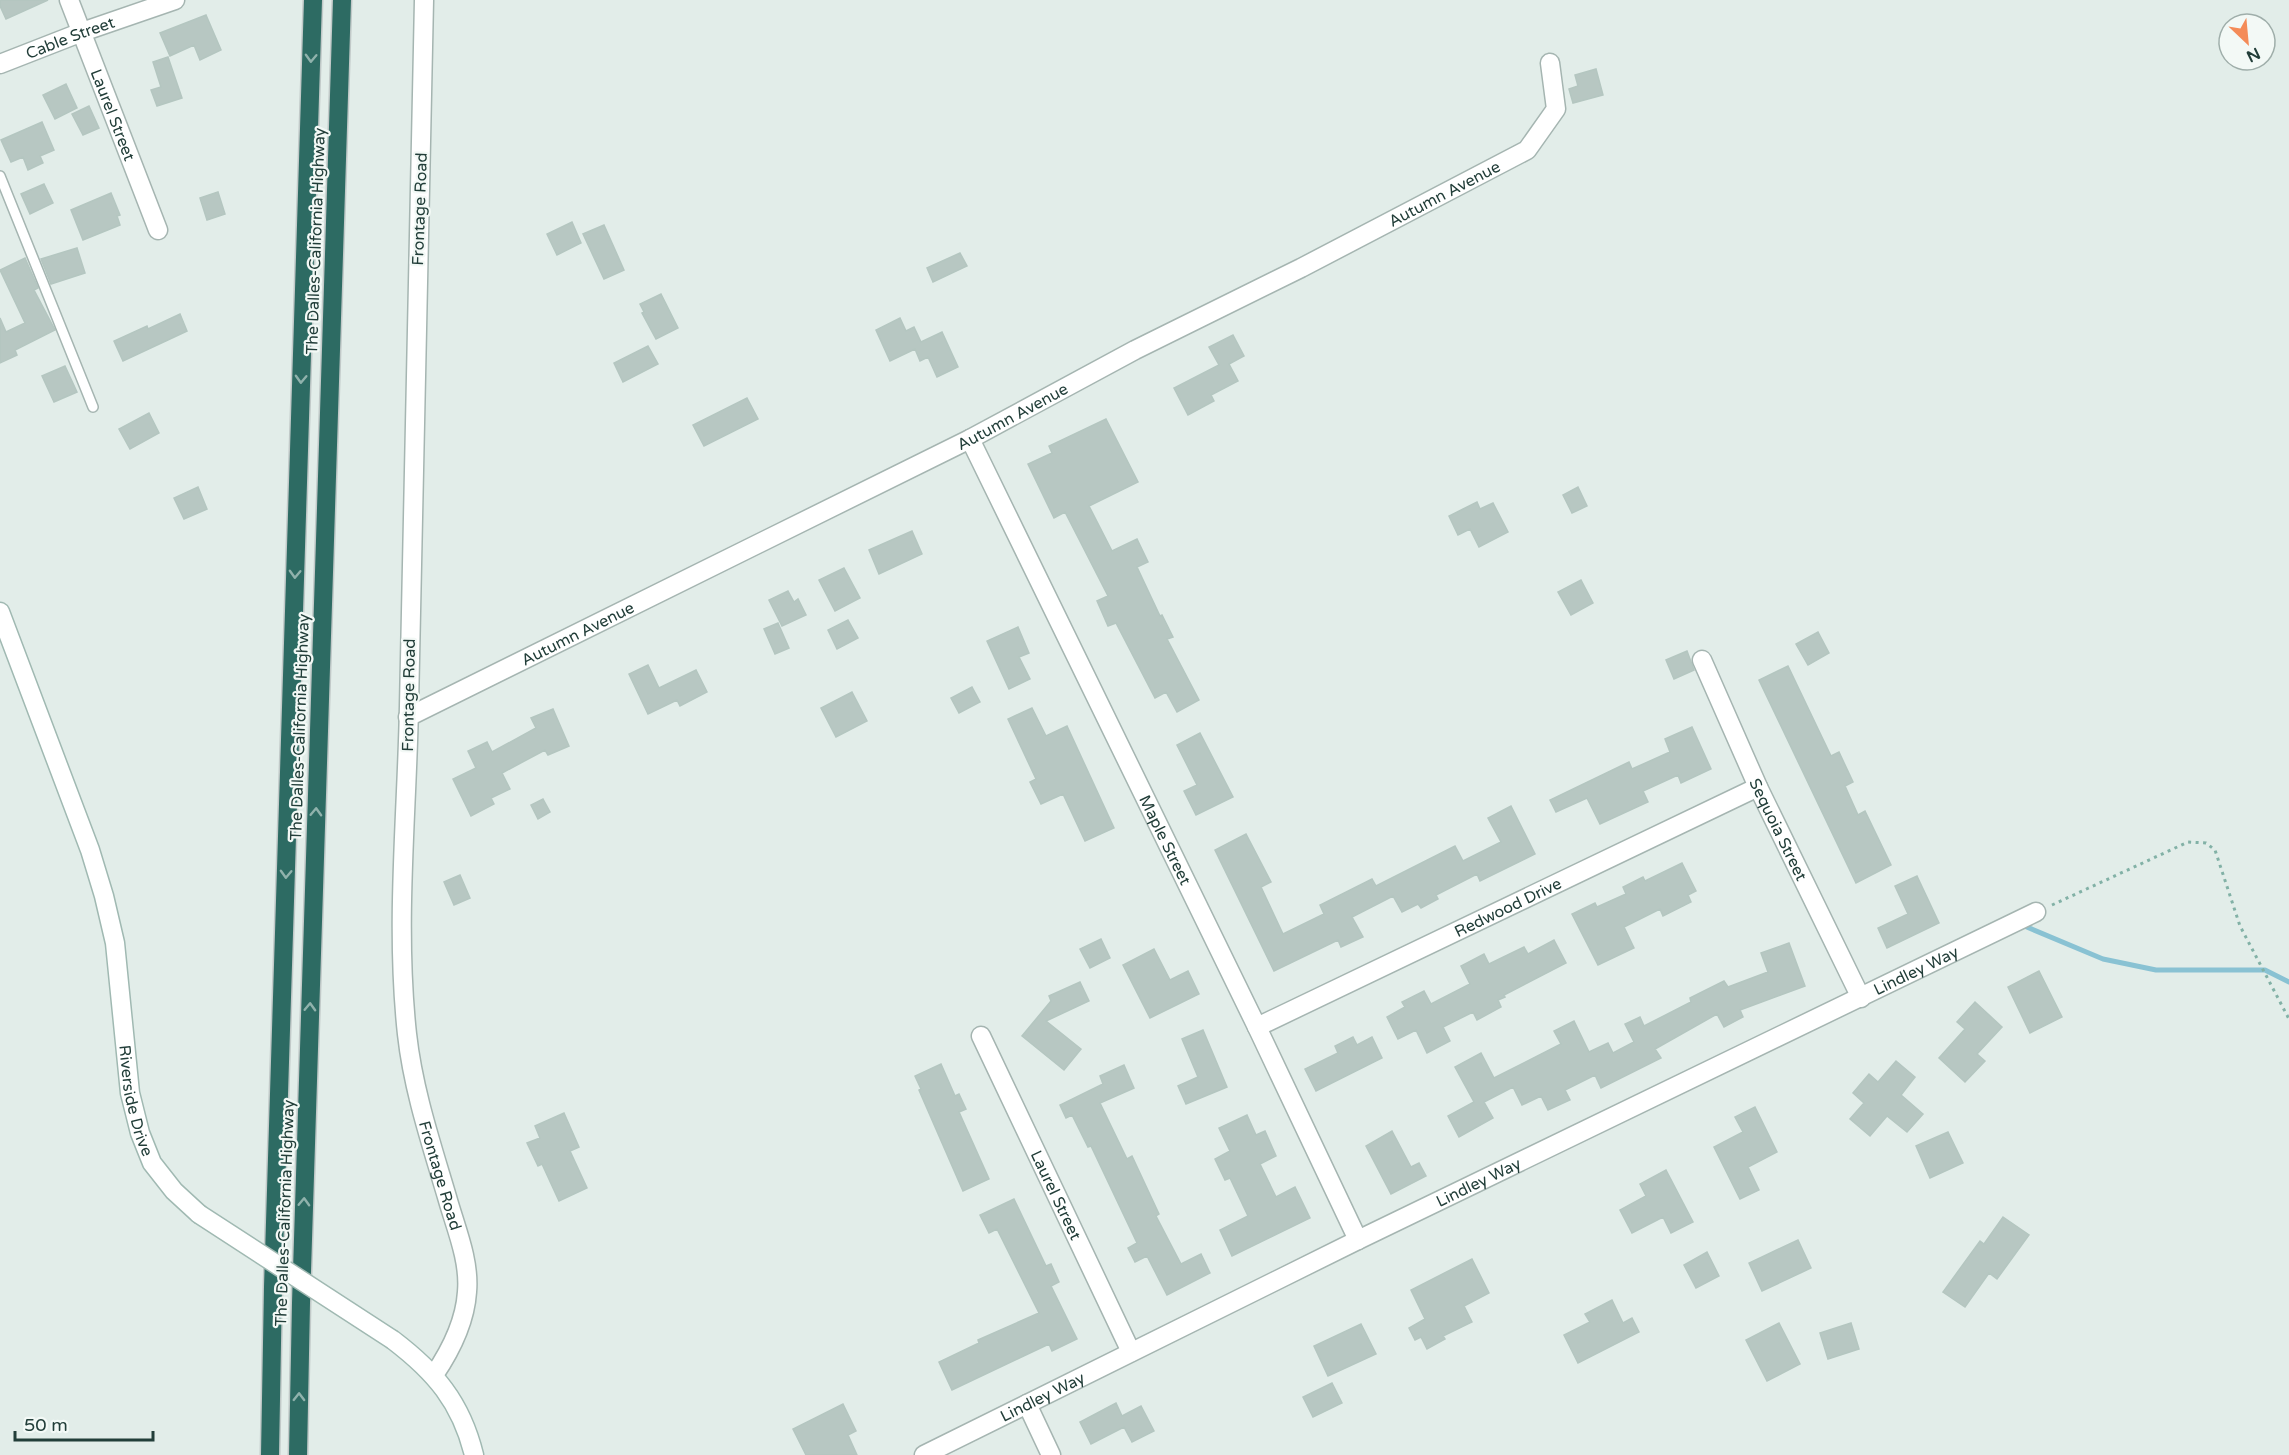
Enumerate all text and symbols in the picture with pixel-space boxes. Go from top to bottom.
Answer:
north arrow [2217,12,2277,72]
street label: Cable Street [23,13,117,64]
text: N [2243,43,2263,66]
one-way arrow [305,54,318,63]
street label: Laurel Street [86,66,139,164]
street label: The Dalles-California Highway [302,127,330,355]
street label: Frontage Road [408,152,432,266]
street label: Autumn Avenue [1385,157,1504,232]
one-way arrow [295,375,308,384]
street label: Autumn Avenue [954,379,1072,455]
one-way arrow [289,570,302,579]
street label: Autumn Avenue [518,598,638,670]
street label: The Dalles-California Highway [286,613,314,841]
street label: Frontage Road [398,638,420,752]
street label: Sequoia Street [1744,776,1811,884]
street label: Maple Street [1134,792,1195,888]
one-way arrow [310,807,323,816]
one-way arrow [280,870,292,879]
street label: Redwood Drive [1451,874,1565,942]
street label: Lindley Way [1871,942,1962,1000]
one-way arrow [304,1002,317,1011]
street label: Riverside Drive [114,1044,157,1159]
street label: The Dalles-California Highway [271,1099,299,1327]
street label: Frontage Road [414,1119,466,1233]
street label: Laurel Street [1026,1147,1085,1243]
street label: Lindley Way [1433,1154,1525,1212]
one-way arrow [298,1197,311,1206]
street label: Lindley Way [997,1368,1089,1427]
one-way arrow [293,1392,305,1401]
scale bar [15,1404,153,1442]
text: 50 m [24,1414,68,1436]

